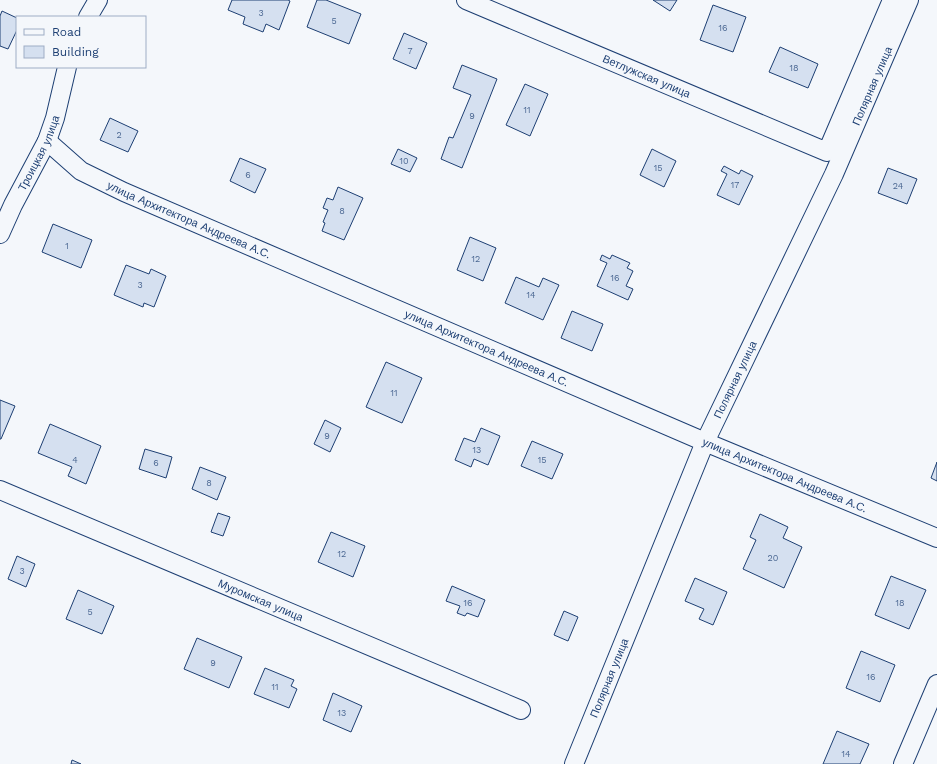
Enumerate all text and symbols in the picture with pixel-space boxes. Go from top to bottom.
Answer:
house number: 3 [258,8,264,18]
legend [16,16,146,68]
house number: 5 [331,16,337,26]
house number: 16 [719,23,727,33]
text: Road [52,25,81,39]
street label: Полярная улица [850,44,895,127]
text: Building [52,45,99,59]
house number: 7 [407,46,413,56]
street label: Ветлужская улица [601,52,693,101]
house number: 18 [789,63,799,73]
house number: 11 [523,105,531,115]
house number: 9 [469,111,475,121]
street label: Троицкая улица [16,113,63,193]
house number: 2 [116,130,122,140]
house number: 10 [399,156,409,166]
house number: 15 [654,163,662,173]
house number: 6 [245,170,251,180]
street label: улица Архитектора Андреева А.С. [105,179,273,261]
house number: 17 [731,180,739,190]
house number: 24 [893,181,904,191]
house number: 8 [339,206,345,216]
house number: 1 [65,241,69,251]
house number: 12 [472,254,480,264]
house number: 16 [611,273,619,283]
house number: 3 [137,280,143,290]
house number: 14 [526,290,536,300]
street label: улица Архитектора Андреева А.С. [403,308,570,390]
street label: Полярная улица [711,338,760,421]
house number: 11 [390,388,398,398]
house number: 9 [324,431,330,441]
street label: улица Архитектора Андреева А.С. [700,436,869,515]
house number: 13 [473,445,481,455]
house number: 4 [72,455,78,465]
house number: 15 [538,455,546,465]
house number: 6 [153,458,159,468]
house number: 8 [206,478,212,488]
house number: 12 [338,549,346,559]
house number: 20 [768,553,779,563]
house number: 3 [19,566,25,576]
street label: Муромская улица [216,577,306,625]
house number: 16 [464,598,472,608]
house number: 18 [895,598,905,608]
house number: 5 [87,607,93,617]
street label: Полярная улица [588,636,632,720]
house number: 9 [210,658,216,668]
house number: 16 [867,672,875,682]
house number: 11 [271,682,279,692]
house number: 13 [338,708,346,718]
house number: 14 [841,749,851,759]

